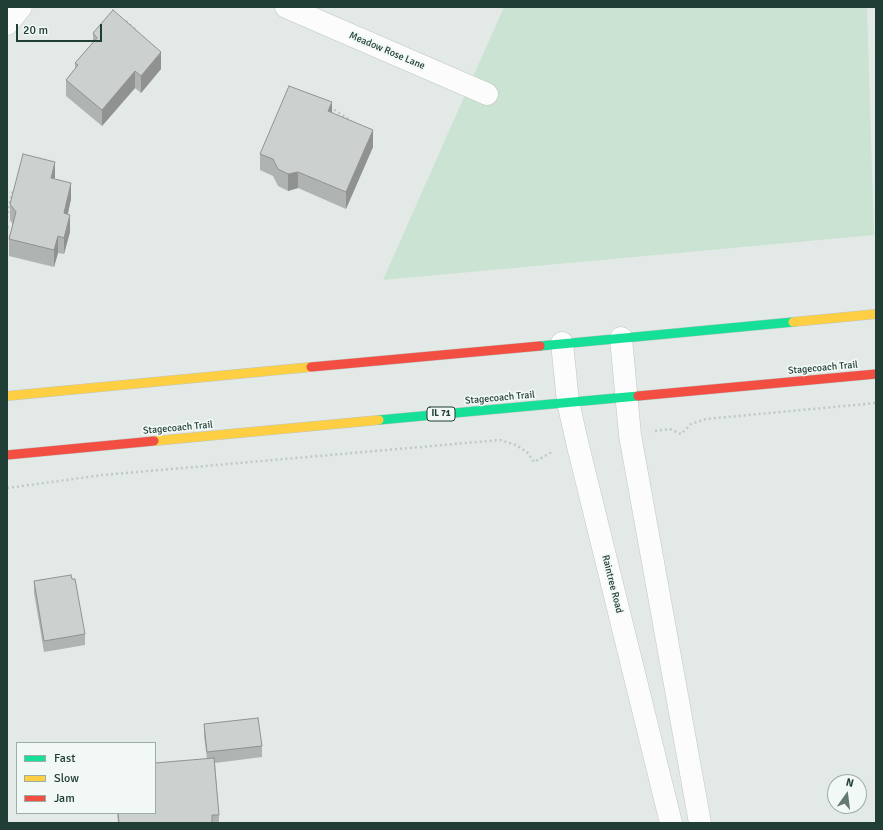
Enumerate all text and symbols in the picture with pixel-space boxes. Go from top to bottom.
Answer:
scale bar [18,16,104,42]
text: 20 m [23,23,48,38]
street label: Meadow Rose Lane [347,30,427,72]
street label: Stagecoach Trail [787,359,859,377]
street label: Stagecoach Trail [464,389,536,407]
road number: IL 71 [427,407,455,421]
street label: Stagecoach Trail [142,419,214,437]
street label: Raintree Road [599,554,625,614]
legend [16,742,156,814]
text: Fast [54,751,75,766]
text: Slow [54,771,79,786]
north arrow [827,774,867,814]
text: N [844,776,855,790]
text: Jam [54,791,75,806]

